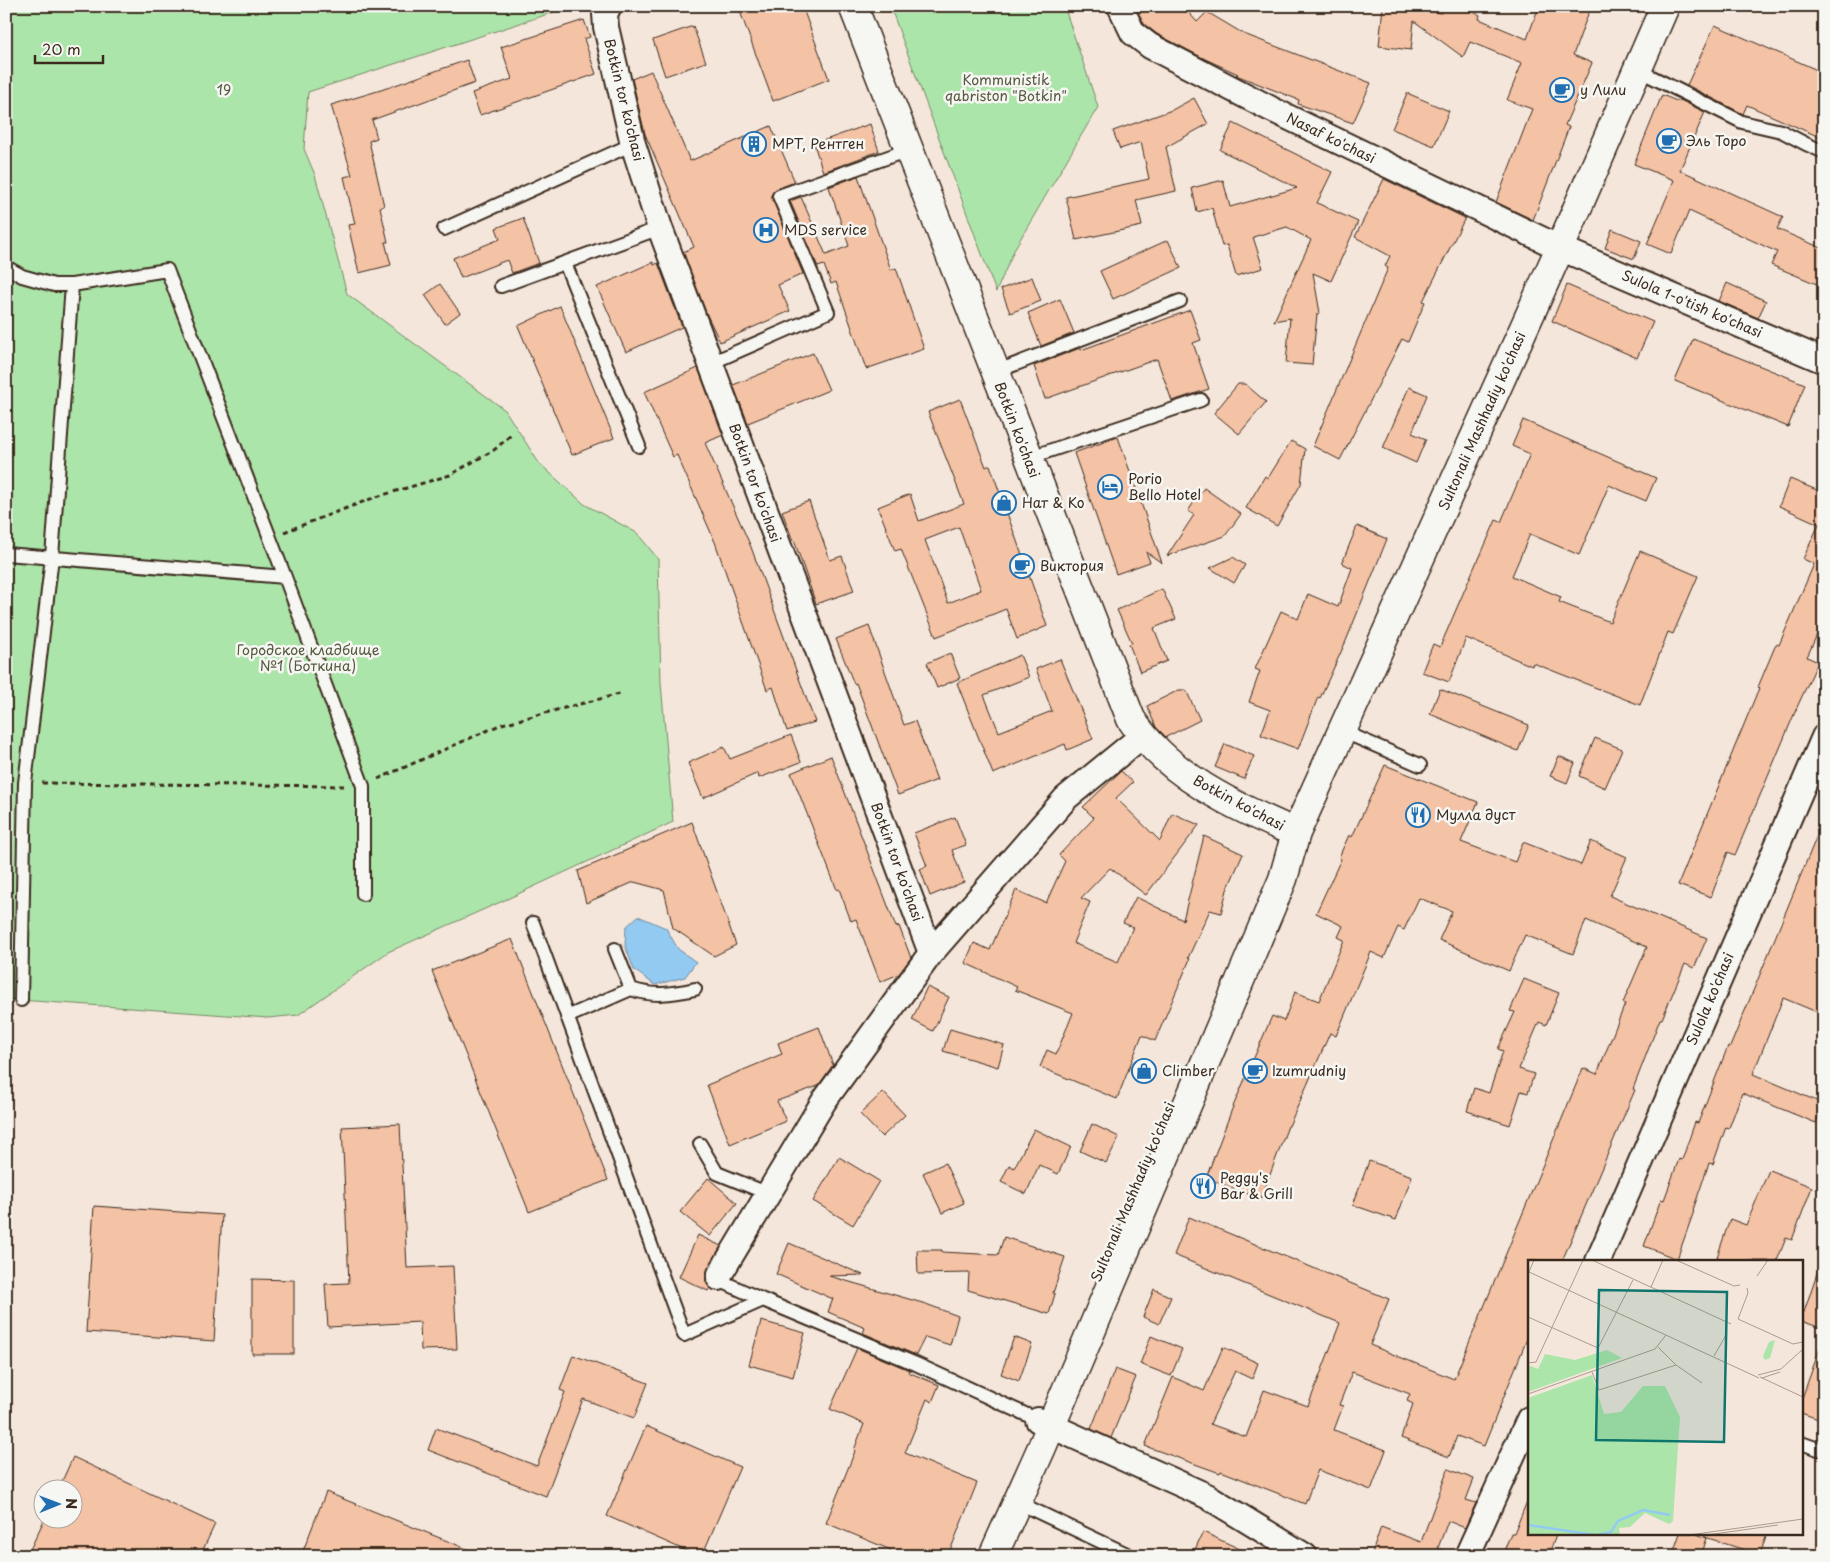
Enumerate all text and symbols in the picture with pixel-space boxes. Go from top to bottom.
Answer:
scale bar [35,32,102,64]
street label: Botkin tor ko'chasi [599,36,650,163]
text: 20 m [42,37,81,60]
park label: Kommunistik qabriston "Botkin" [945,69,1067,106]
cafe icon: у Лили [1549,77,1575,103]
park label: 19 [217,79,231,100]
place label: у Лили [1580,79,1626,100]
street label: Nasaf ko'chasi [1283,107,1379,168]
cafe icon: Эль Торо [1656,128,1682,154]
place label: Эль Торо [1686,130,1746,151]
building icon: МРТ, Рентген [741,131,767,157]
place label: МРТ, Рентген [772,133,864,154]
hospital icon: MDS service [753,217,779,243]
place label: MDS service [784,219,867,240]
street label: Sulola 1-o'tish ko'chasi [1619,264,1766,343]
street label: Sultonali Mashhadiy ko'chasi [1433,328,1530,513]
street label: Botkin ko'chasi [989,379,1045,481]
street label: Botkin tor ko'chasi [724,420,787,545]
place label: Porio Bello Hotel [1128,468,1201,505]
hotel icon: Porio Bello Hotel [1097,474,1123,500]
shop icon: Нат & Ко [991,490,1017,516]
place label: Нат & Ко [1022,492,1085,513]
cafe icon: Виктория [1009,553,1035,579]
place label: Виктория [1040,555,1104,576]
park label: Городское кладбище №1 (Боткина) [236,639,380,676]
street label: Botkin ko'chasi [1190,769,1289,836]
street label: Botkin tor ko'chasi [866,799,929,924]
restaurant icon: Мулла дуст [1405,802,1431,828]
place label: Мулла дуст [1436,804,1516,825]
street label: Sulola ko'chasi [1680,949,1739,1049]
shop icon: Climber [1131,1058,1157,1084]
cafe icon: Izumrudniy [1242,1058,1268,1084]
place label: Climber [1162,1060,1215,1081]
place label: Izumrudniy [1272,1060,1346,1081]
street label: Sultonali Mashhadiy ko'chasi [1085,1099,1180,1285]
place label: Peggy's Bar & Grill [1220,1167,1293,1204]
restaurant icon: Peggy's Bar & Grill [1190,1173,1216,1199]
inset map [1528,1260,1802,1534]
north arrow [32,1480,82,1530]
text: N [61,1498,82,1509]

